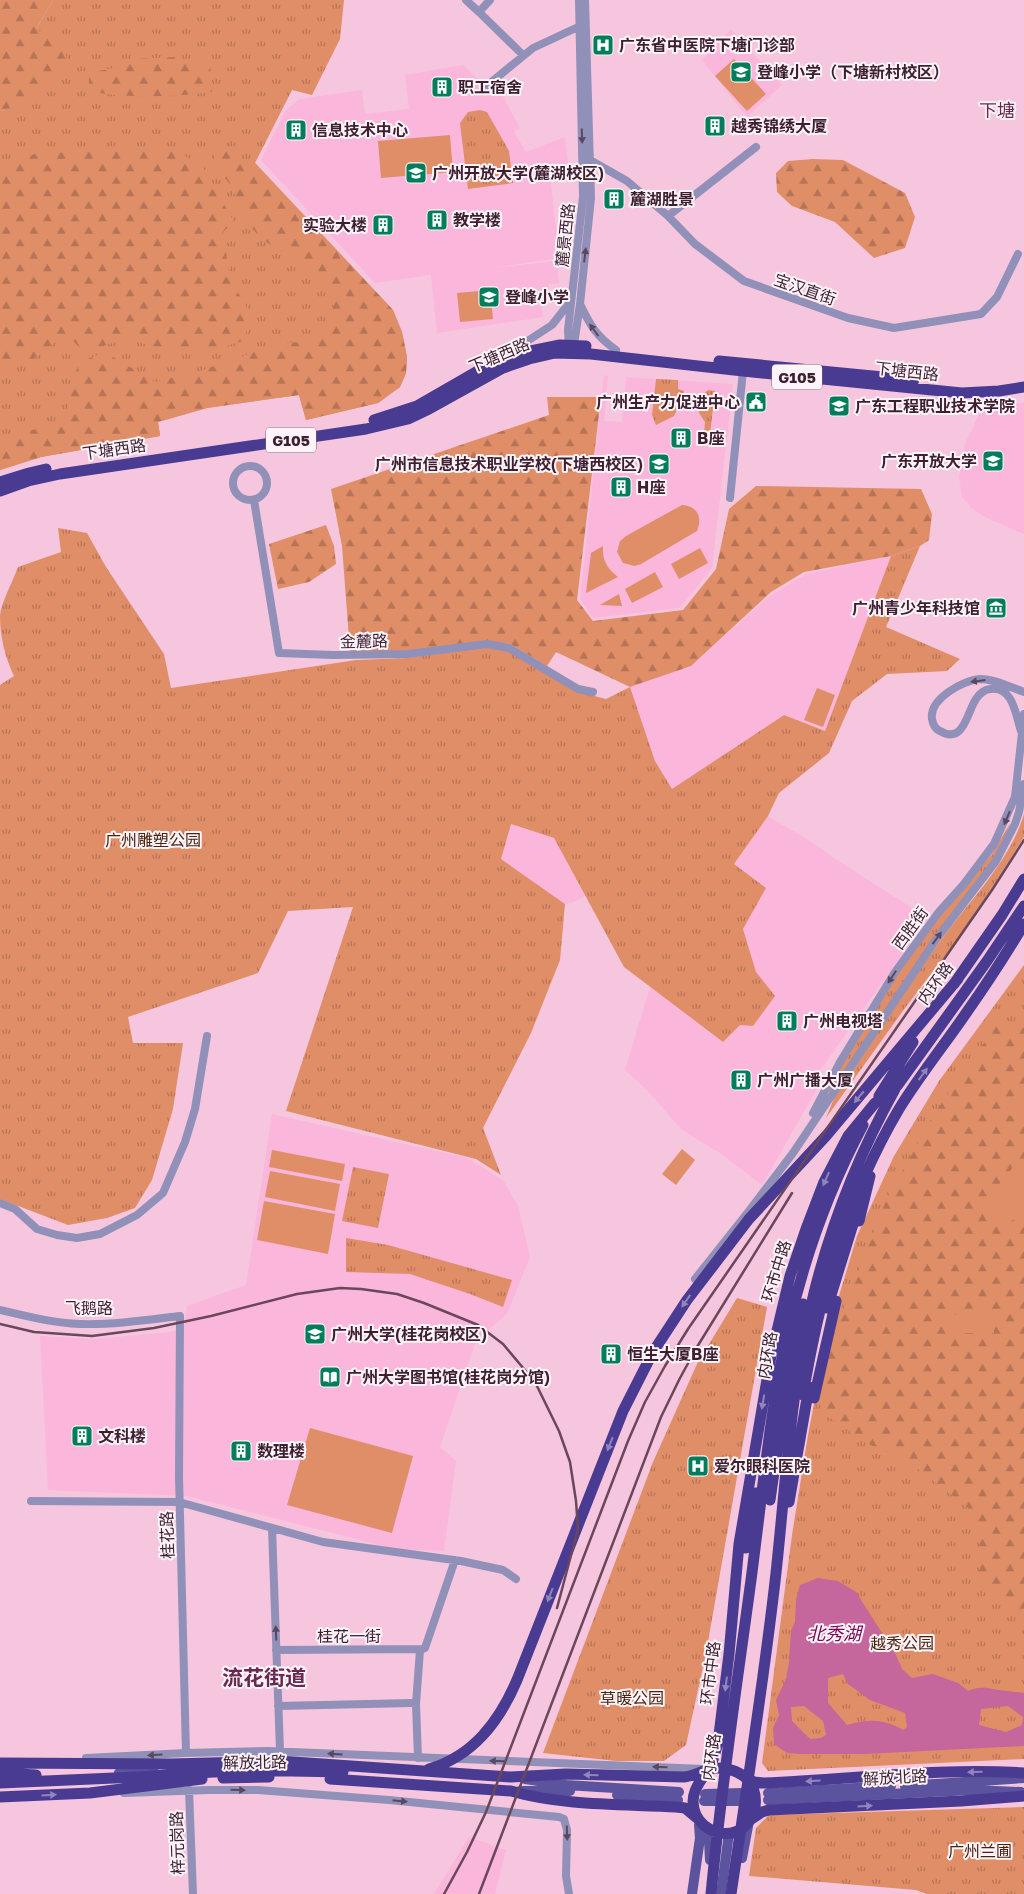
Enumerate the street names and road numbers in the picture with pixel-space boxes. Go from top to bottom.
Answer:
street label: 麓景西路 [552,202,578,268]
street label: 宝汉直街 [771,269,839,309]
street label: 下塘西路 [466,333,532,377]
street label: 下塘西路 [874,358,940,384]
road number: G105 [772,364,822,390]
road number: G105 [266,428,316,452]
street label: 下塘西路 [81,435,147,463]
street label: 金麓路 [340,631,388,651]
street label: 西胜街 [888,903,932,953]
street label: 内环路 [913,958,957,1008]
street label: 环市中路 [757,1237,795,1305]
street label: 飞鹅路 [65,1298,113,1318]
street label: 内环路 [753,1330,781,1380]
street label: 桂花路 [156,1511,178,1559]
street label: 桂花一街 [317,1626,381,1646]
street label: 环市中路 [696,1640,724,1706]
street label: 内环路 [698,1732,724,1782]
street label: 解放北路 [223,1751,287,1773]
street label: 解放北路 [863,1765,927,1789]
street label: 梓元岗路 [166,1811,188,1875]

